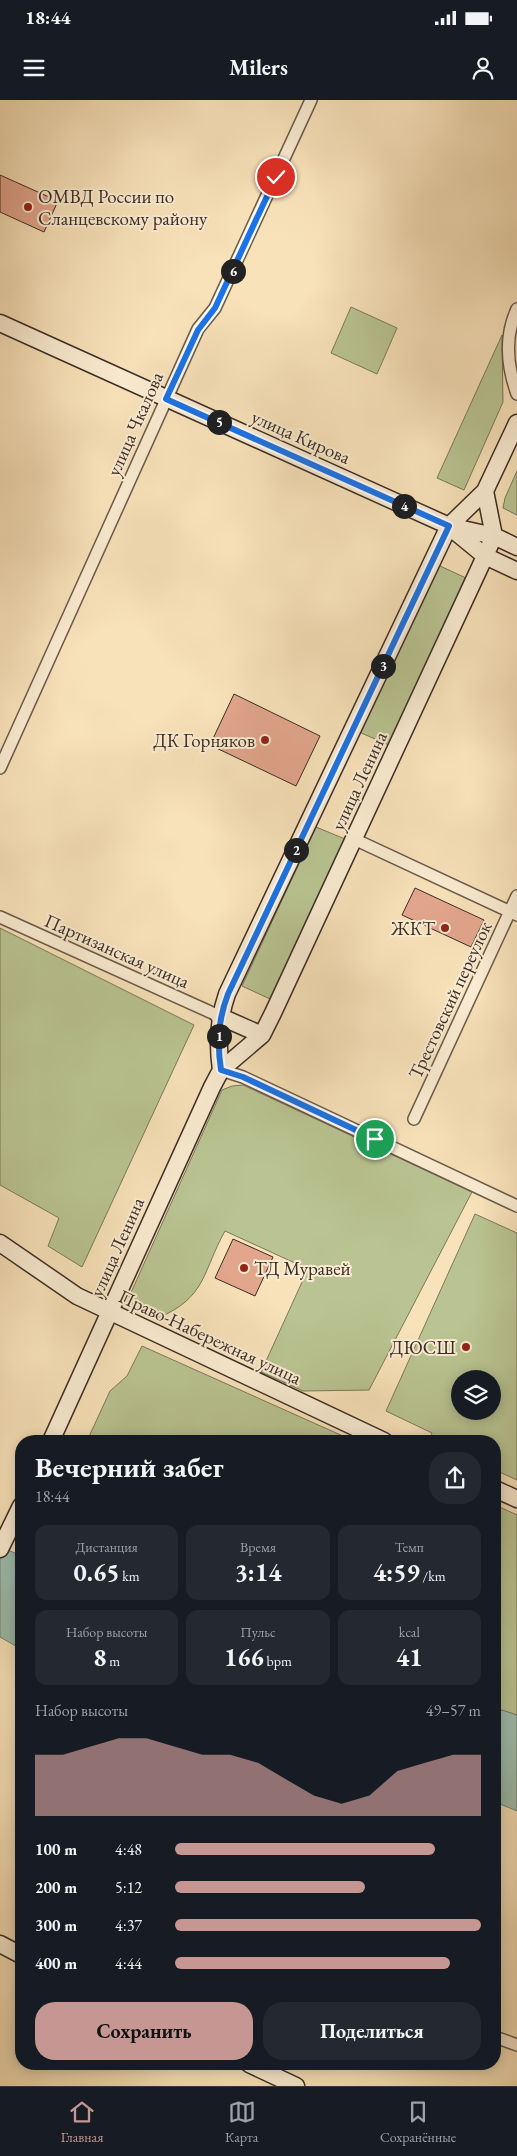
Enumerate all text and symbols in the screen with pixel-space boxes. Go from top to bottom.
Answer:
text: 18:44 [25,5,71,30]
text: Milers [229,53,288,82]
icon: menu [20,54,48,82]
icon: person [469,54,497,82]
pin [255,156,297,198]
icon: check [262,163,290,191]
place label: ОМВД России по Сланцевскому району [38,184,208,231]
marker: ОМВД России по Сланцевскому району [22,201,34,213]
pin: 6 [220,258,246,284]
text: 6 [230,262,237,280]
street label: улица Чкалова [101,368,169,480]
street label: улица Кирова [248,404,355,470]
pin: 5 [206,410,232,434]
text: 5 [216,413,223,431]
pin: 4 [392,494,416,518]
text: 4 [401,497,408,515]
pin: 3 [370,654,396,678]
text: 3 [380,657,387,675]
street label: улица Ленина [325,727,393,835]
place label: ДК Горняков [153,728,255,753]
marker: ДК Горняков [259,734,271,746]
pin: 2 [284,838,308,862]
text: 2 [293,841,300,859]
street label: Партизанская улица [41,908,194,994]
place label: ЖКТ [390,916,435,941]
street label: Трестовский переулок [403,917,497,1083]
marker: ЖКТ [439,922,451,934]
pin: 1 [206,1024,232,1048]
text: 1 [216,1027,223,1045]
pin [354,1118,396,1160]
icon: arrive [361,1125,389,1153]
street label: улица Ленина [84,1193,150,1301]
place label: ТД Муравей [254,1256,351,1281]
marker: ТД Муравей [238,1262,250,1274]
street label: Право-Набережная улица [115,1284,306,1391]
place label: ДЮСШ [390,1335,456,1360]
marker: ДЮСШ [460,1341,472,1353]
map controls [451,1370,501,1420]
button: layers [451,1370,501,1420]
text: Вечерний забег [35,1449,224,1485]
button: share [429,1452,481,1504]
text: 18:44 [35,1486,70,1507]
text: Дистанция [75,1538,138,1556]
text: Время [240,1538,276,1556]
text: Темп [395,1538,424,1556]
text: 0.65 [74,1556,119,1588]
text: 3:14 [235,1556,281,1588]
text: 4:59 [373,1556,420,1588]
text: km [119,1567,140,1585]
text: /km [420,1567,446,1585]
text: Набор высоты [66,1623,147,1641]
text: Пульс [240,1623,276,1641]
text: kcal [399,1623,420,1641]
text: 8 [93,1641,106,1673]
text: 166 [224,1641,264,1673]
text: 41 [396,1641,423,1673]
text: m [106,1652,120,1670]
text: bpm [264,1652,292,1670]
text: Набор высоты [35,1700,128,1721]
text: 49–57 m [426,1700,481,1721]
text: 100 m [35,1839,77,1860]
text: 4:48 [115,1839,142,1860]
text: 200 m [35,1877,77,1898]
text: 5:12 [115,1877,142,1898]
text: 300 m [35,1915,77,1936]
text: 4:37 [115,1915,142,1936]
text: 400 m [35,1953,77,1974]
text: 4:44 [115,1953,142,1974]
button: Сохранить [35,2002,253,2060]
button: Поделиться [263,2002,481,2060]
tab: Главная [61,2098,103,2146]
tab: Карта [225,2098,258,2146]
tab: Сохранённые [380,2098,456,2146]

